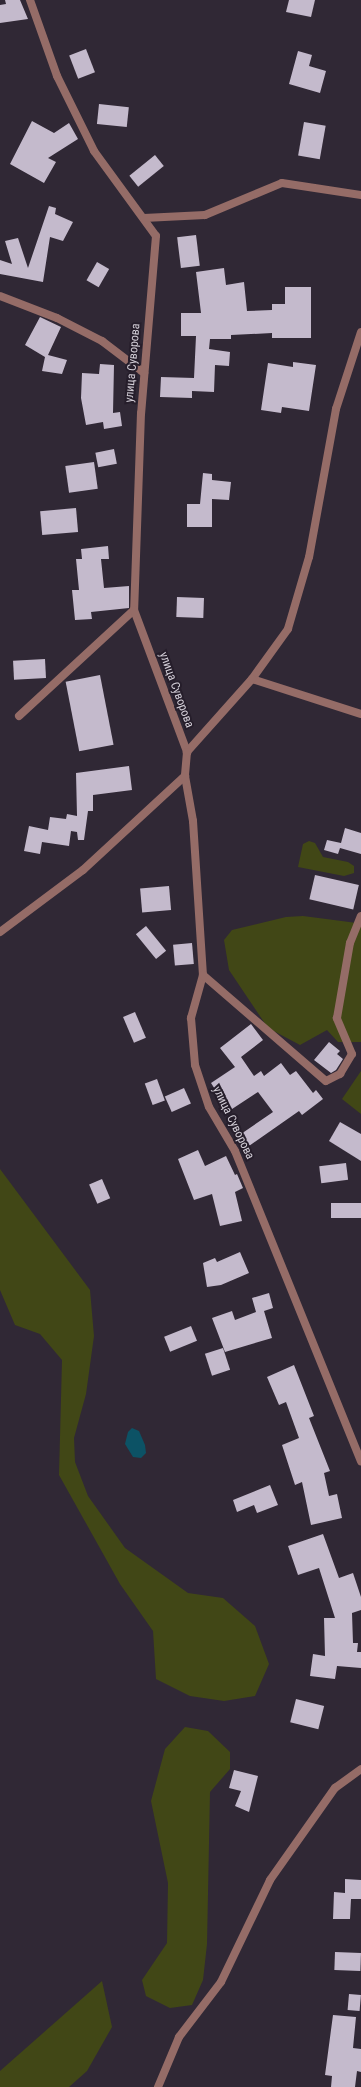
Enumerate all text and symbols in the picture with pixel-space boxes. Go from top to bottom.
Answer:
street label: улица Суворова [122,323,144,403]
street label: улица Суворова [156,650,196,730]
street label: улица Суворова [209,1084,257,1162]

